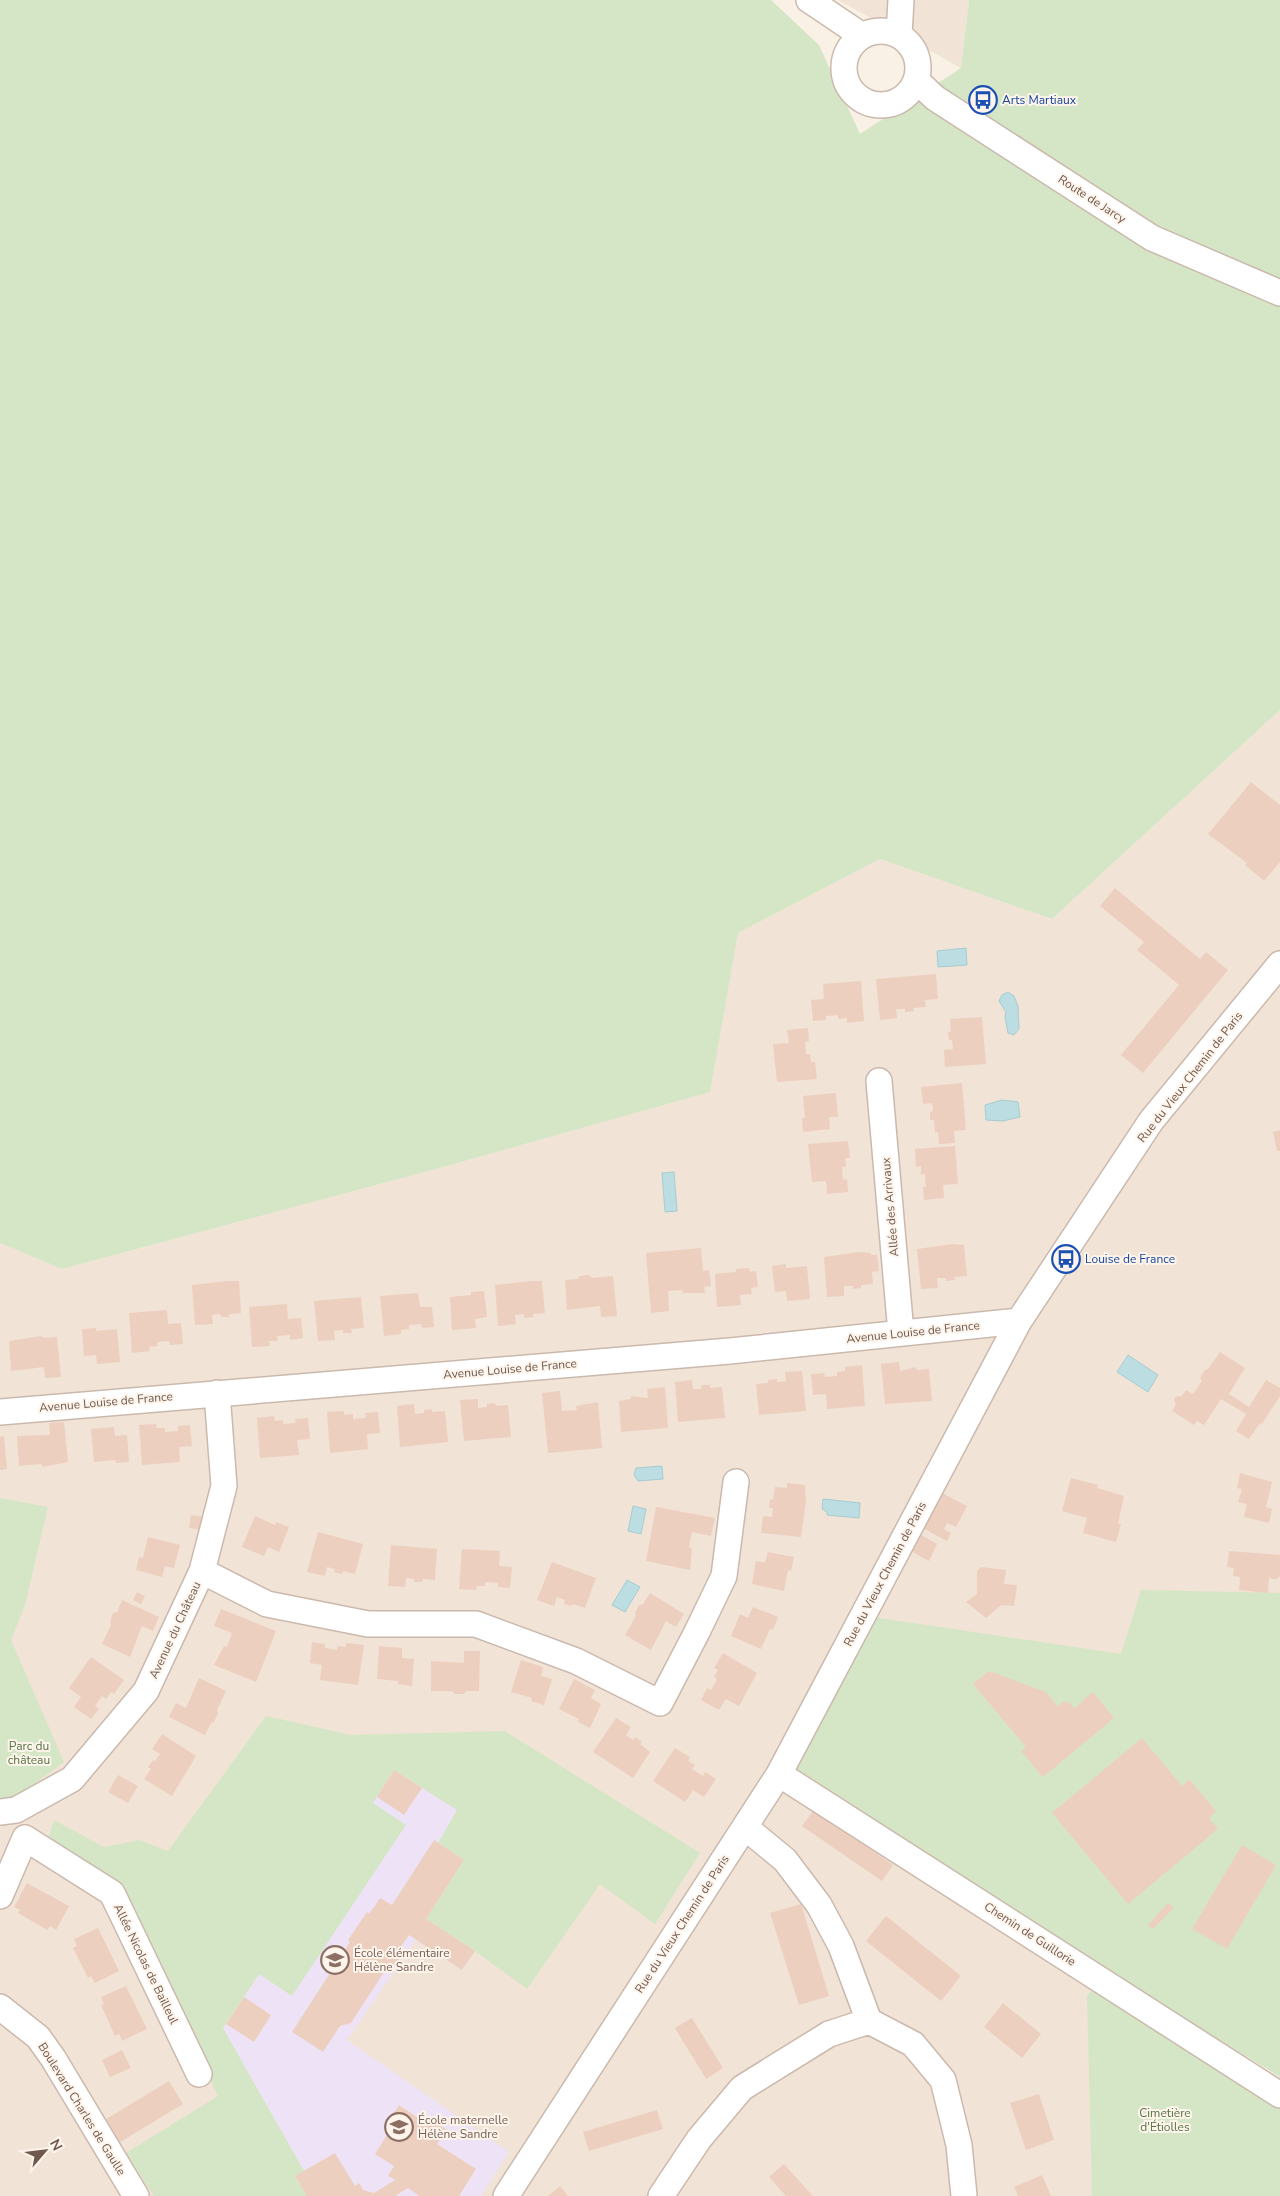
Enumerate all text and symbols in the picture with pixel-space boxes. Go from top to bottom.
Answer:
bus stop icon: Arts Martiaux [968,85,998,115]
place label: Arts Martiaux [1002,92,1077,108]
street label: Route de Jarcy [1055,171,1130,227]
street label: Rue du Vieux Chemin de Paris [1134,1008,1246,1146]
street label: Allée des Arrivaux [878,1156,902,1257]
bus stop icon: Louise de France [1051,1244,1081,1274]
place label: Louise de France [1085,1251,1175,1267]
street label: Avenue Louise de France [846,1317,980,1347]
street label: Avenue Louise de France [443,1355,577,1383]
street label: Avenue Louise de France [39,1388,173,1416]
street label: Rue du Vieux Chemin de Paris [840,1499,930,1649]
street label: Avenue du Château [145,1579,205,1681]
park label: Parc du château [8,1738,50,1768]
street label: Rue du Vieux Chemin de Paris [631,1852,733,1996]
street label: Chemin de Guillorie [981,1898,1079,1970]
street label: Allée Nicolas de Bailleul [110,1901,182,2027]
school or university icon: École élémentaire Hélène Sandre [320,1945,350,1975]
place label: École élémentaire Hélène Sandre [354,1945,450,1975]
street label: Boulevard Charles de Gaulle [34,2039,130,2179]
park label: Cimetière d'Étiolles [1139,2105,1191,2135]
school or university icon: École maternelle Hélène Sandre [384,2112,414,2142]
place label: École maternelle Hélène Sandre [418,2112,508,2142]
north arrow [20,2126,70,2176]
text: N [45,2136,67,2154]

